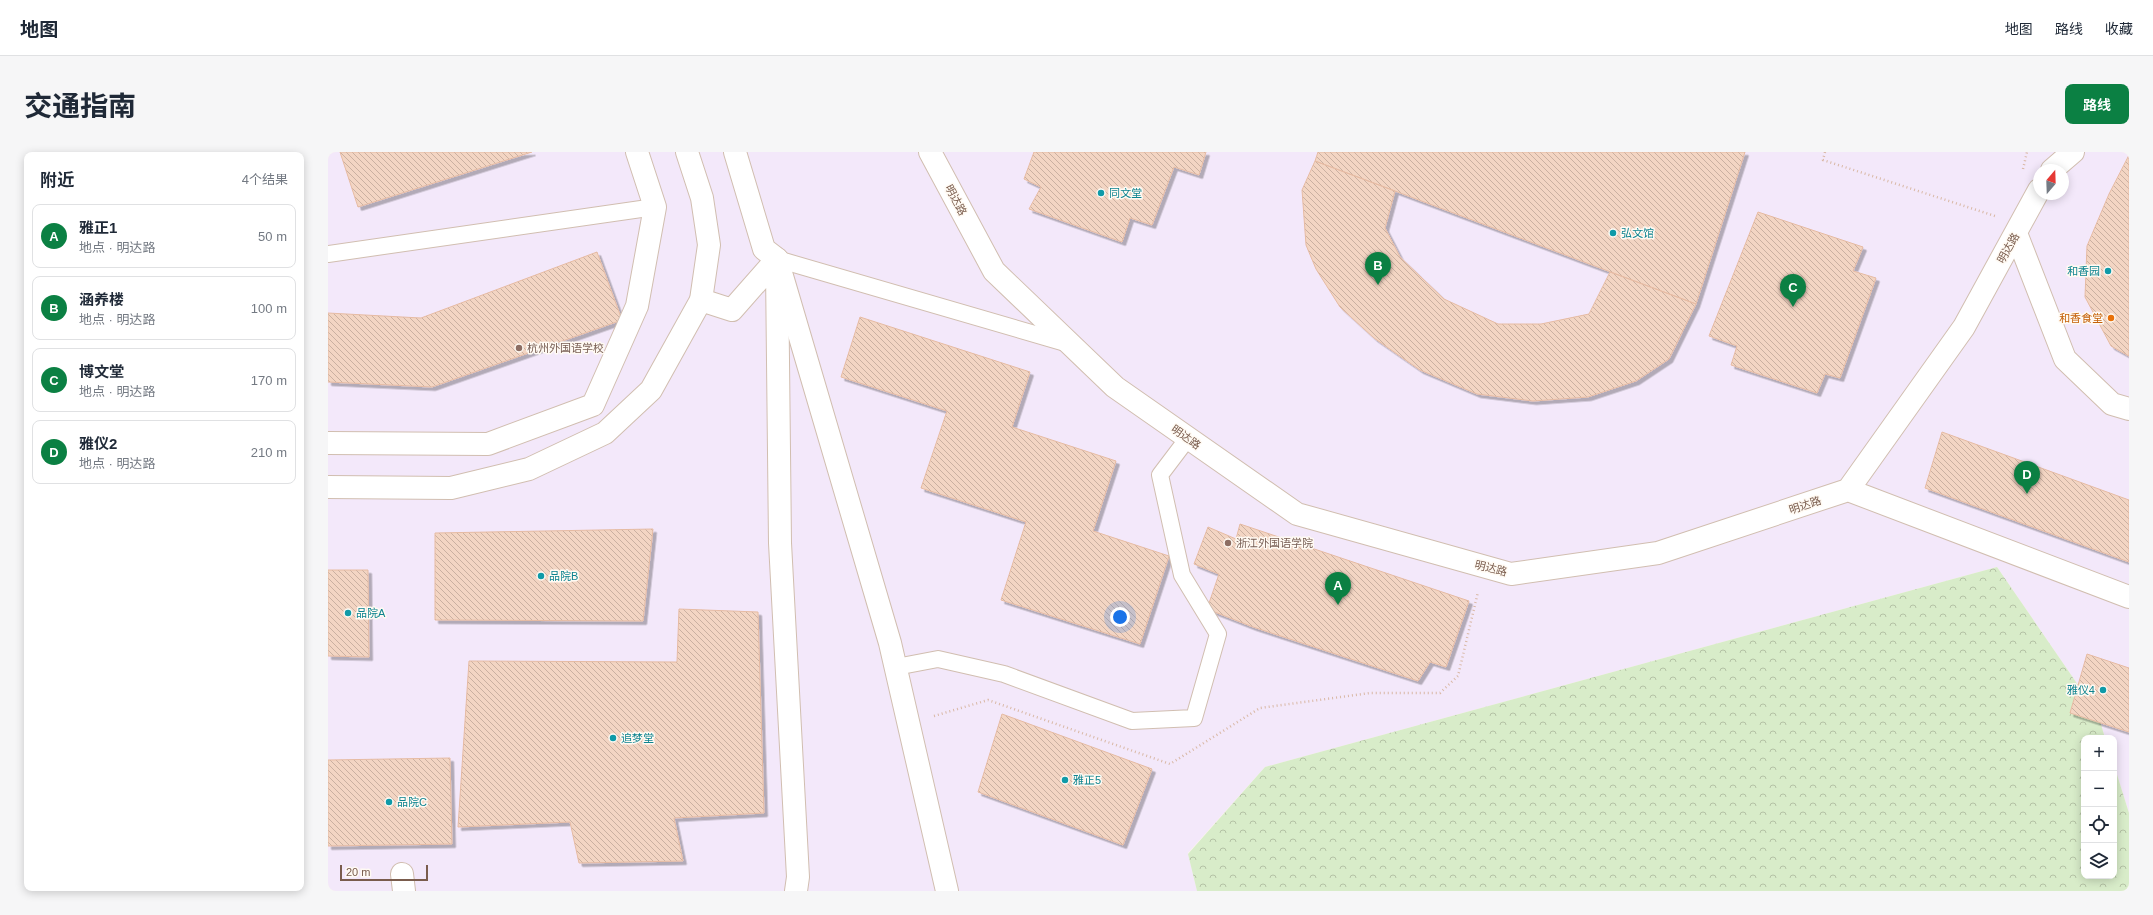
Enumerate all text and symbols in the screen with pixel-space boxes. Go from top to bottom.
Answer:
text: 地图 [20,19,58,40]
text: 地图 [2005,21,2033,37]
text: 路线 [2055,21,2083,37]
text: 收藏 [2105,21,2133,37]
button: 路线 [2065,84,2129,124]
text: 交通指南 [24,91,136,122]
north arrow [2033,164,2069,200]
text: 附近 [40,171,74,190]
text: 4个结果 [242,172,288,187]
street label: 明达路 [943,183,969,217]
place label: 同文堂 [1109,187,1142,199]
marker: 同文堂 [1096,188,1106,198]
text: 雅正1 [79,219,117,236]
place label: 弘文馆 [1621,227,1654,239]
marker: 弘文馆 [1608,228,1618,238]
text: A [49,229,59,244]
text: 50 m [258,229,287,244]
street label: 明达路 [1995,231,2021,265]
text: 地点 · 明达路 [79,240,156,255]
pin: B [1365,252,1391,285]
place label: 和香园 [2067,265,2100,277]
marker: 和香园 [2103,266,2113,276]
pin: C [1780,274,1806,307]
text: 涵养楼 [79,291,124,308]
text: B [49,301,59,316]
text: 100 m [251,301,287,316]
text: 地点 · 明达路 [79,312,156,327]
place label: 和香食堂 [2059,312,2103,324]
marker: 和香食堂 [2106,313,2116,323]
place label: 杭州外国语学校 [527,342,604,354]
marker: 杭州外国语学校 [514,343,524,353]
text: 博文堂 [79,363,124,380]
text: C [49,373,59,388]
text: 170 m [251,373,287,388]
text: 地点 · 明达路 [79,384,156,399]
street label: 明达路 [1169,423,1203,451]
text: 雅仪2 [79,435,117,452]
text: D [49,445,59,460]
text: 210 m [251,445,287,460]
text: 地点 · 明达路 [79,456,156,471]
pin: D [2014,461,2040,494]
street label: 明达路 [1787,494,1823,516]
place label: 浙江外国语学院 [1236,537,1313,549]
marker: 浙江外国语学院 [1223,538,1233,548]
street label: 明达路 [1474,558,1508,578]
place label: 品院B [549,570,578,582]
marker: 品院B [536,571,546,581]
pin: A [1325,572,1351,605]
place label: 品院A [356,607,386,619]
your location [1110,607,1130,627]
marker: 品院A [343,608,353,618]
place label: 雅仪4 [2067,684,2095,696]
marker: 雅仪4 [2098,685,2108,695]
place label: 追梦堂 [621,732,654,744]
marker: 追梦堂 [608,733,618,743]
map controls [2081,735,2117,879]
button: + [2081,735,2117,771]
button: − [2081,771,2117,807]
place label: 雅正5 [1073,774,1101,786]
marker: 雅正5 [1060,775,1070,785]
place label: 品院C [397,796,427,808]
marker: 品院C [384,797,394,807]
button: locate [2081,807,2117,843]
button: layers [2081,843,2117,879]
scale bar [340,863,428,882]
text: 20 m [346,866,370,878]

